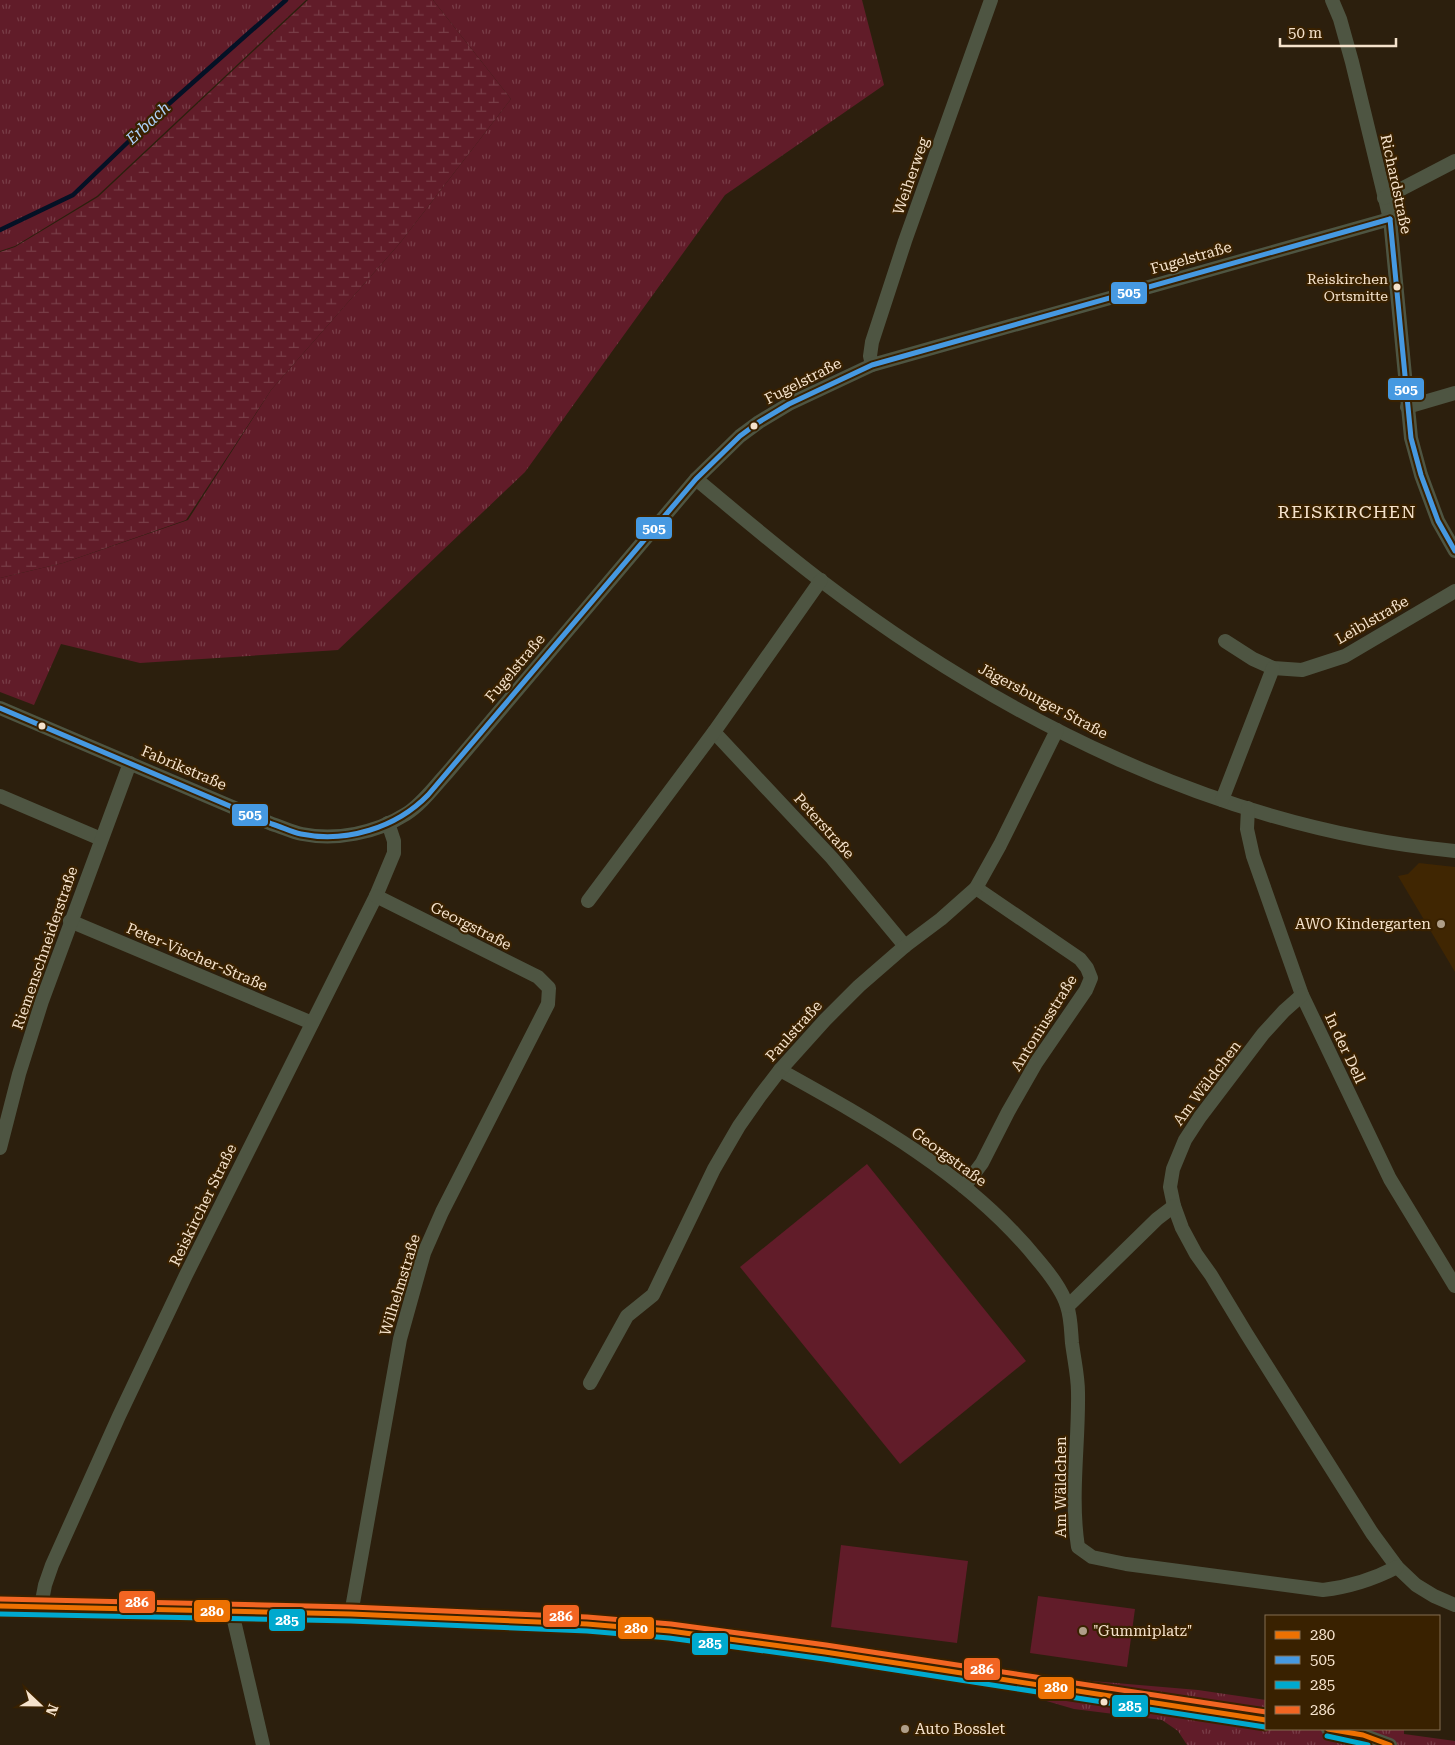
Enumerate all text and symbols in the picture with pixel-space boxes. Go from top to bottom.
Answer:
scale bar [1280,15,1396,47]
text: 50 m [1288,24,1323,42]
water label: Erbach [121,98,174,149]
street label: Richardstraße [1377,132,1415,236]
street label: Weiherweg [889,134,933,217]
street label: Fugelstraße [1148,238,1234,278]
place label: Reiskirchen Ortsmitte [1307,271,1388,304]
line badge: 505 [1110,281,1148,305]
marker: Reiskirchen Ortsmitte [1392,282,1402,292]
text: 505 [1117,284,1141,300]
street label: Fugelstraße [762,354,844,408]
line badge: 505 [1387,377,1425,401]
text: 505 [1394,381,1418,397]
unlabelled marker [749,421,759,431]
district label: REISKIRCHEN [1277,501,1417,522]
line badge: 505 [635,516,673,540]
text: 505 [642,520,666,536]
street label: Leiblstraße [1332,592,1412,648]
street label: Fugelstraße [481,630,549,706]
street label: Jägersburger Straße [975,659,1111,743]
unlabelled marker [37,721,47,731]
street label: Fabrikstraße [139,742,229,794]
street label: Peterstraße [790,790,858,862]
line badge: 505 [231,803,269,827]
text: 505 [238,806,262,822]
street label: Riemenschneiderstraße [9,864,81,1032]
street label: Georgstraße [428,898,514,954]
place label: AWO Kindergarten [1295,915,1431,933]
marker: AWO Kindergarten [1435,918,1447,930]
street label: Peter-Vischer-Straße [124,919,270,995]
street label: Antoniusstraße [1007,972,1081,1074]
street label: Paulstraße [762,997,826,1065]
street label: In der Dell [1321,1010,1369,1087]
street label: Am Wäldchen [1169,1037,1245,1129]
street label: Georgstraße [908,1124,990,1190]
street label: Reiskircher Straße [166,1141,240,1269]
street label: Wilhelmstraße [376,1232,424,1338]
street label: Am Wäldchen [1052,1436,1070,1538]
line badge: 286 [118,1590,156,1614]
text: 286 [125,1594,149,1610]
line badge: 280 [193,1599,231,1623]
text: 280 [200,1603,224,1619]
line badge: 286 [542,1604,580,1628]
line badge: 285 [268,1608,306,1632]
text: 286 [549,1608,573,1624]
text: 285 [275,1612,299,1628]
legend [1265,1615,1440,1730]
line badge: 280 [617,1616,655,1640]
text: 280 [624,1620,648,1636]
place label: "Gummiplatz" [1093,1622,1193,1640]
marker: "Gummiplatz" [1077,1625,1089,1637]
text: 280 [1310,1626,1335,1644]
line badge: 285 [691,1632,729,1656]
text: 285 [698,1635,722,1651]
text: 505 [1310,1651,1335,1669]
line badge: 286 [963,1657,1001,1681]
text: 286 [970,1661,994,1677]
line badge: 280 [1037,1676,1075,1700]
text: 285 [1310,1676,1335,1694]
text: 280 [1044,1679,1068,1695]
north arrow [15,1680,65,1730]
line badge: 285 [1111,1694,1149,1718]
unlabelled marker [1099,1697,1109,1707]
text: 285 [1118,1698,1142,1714]
text: 286 [1310,1701,1335,1719]
text: N [43,1702,61,1718]
place label: Auto Bosslet [915,1720,1006,1738]
marker: Auto Bosslet [899,1723,911,1735]

